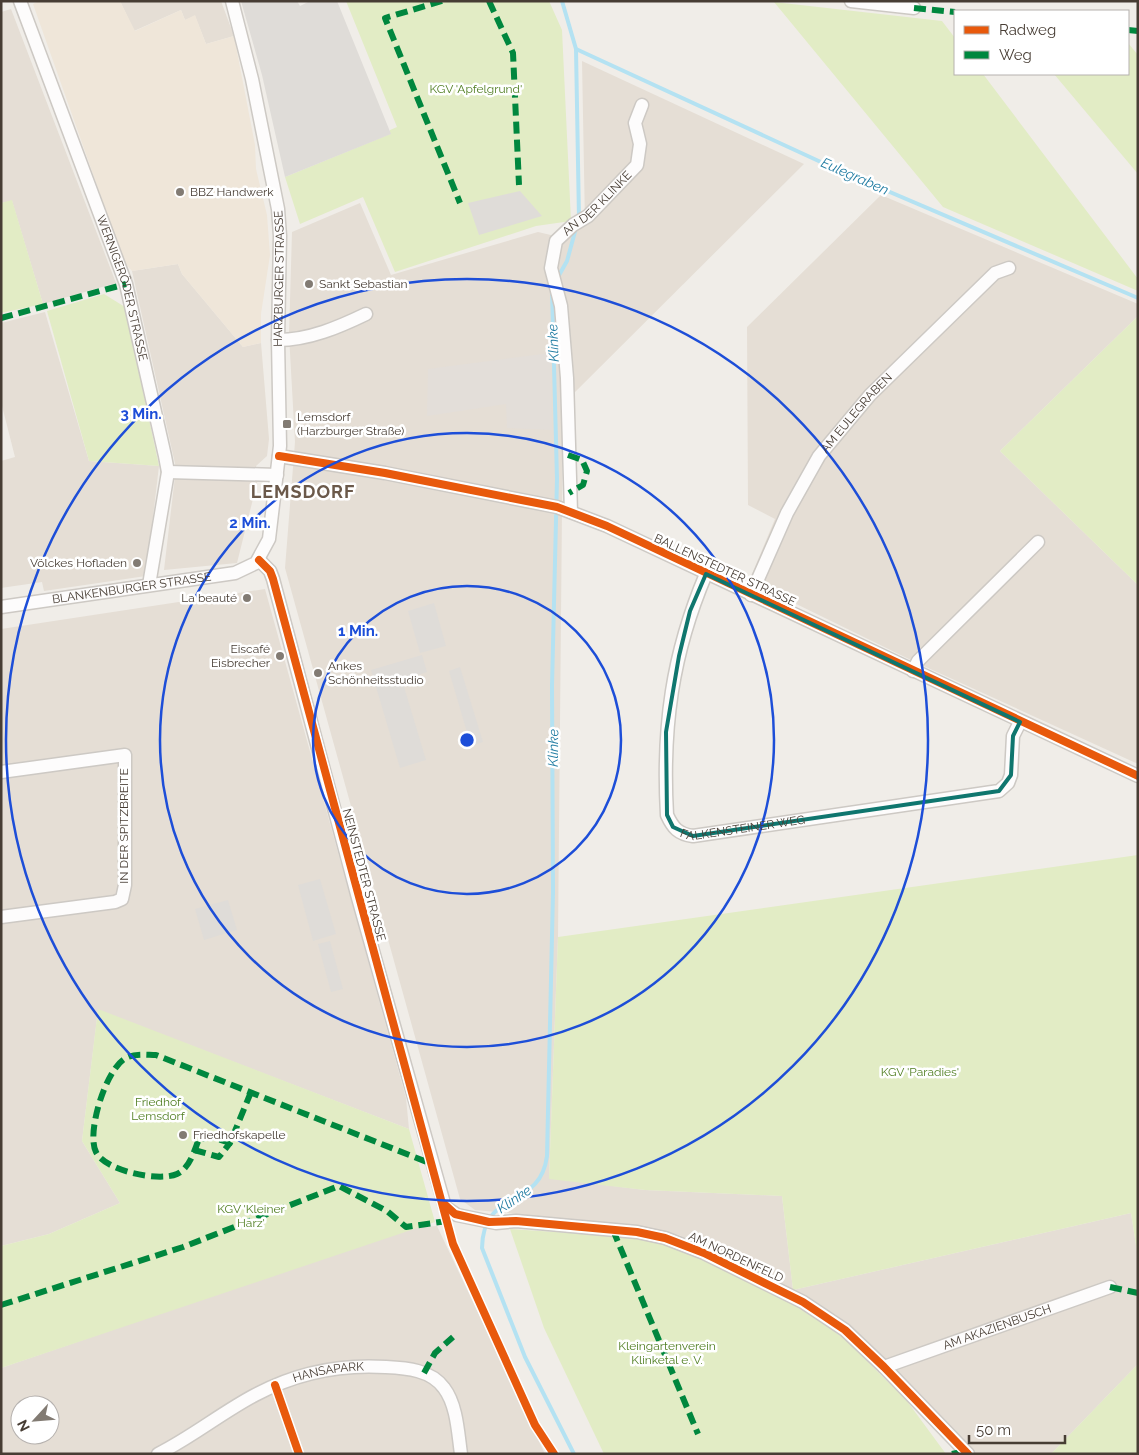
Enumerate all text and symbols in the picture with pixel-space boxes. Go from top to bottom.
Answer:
legend [954,10,1129,75]
text: Radweg [999,21,1056,39]
text: Weg [999,46,1032,64]
park label: KGV 'Apfelgrund' [430,82,522,96]
water label: Eulegraben [819,154,891,198]
street label: AN DER KLINKE [559,168,634,238]
place label: BBZ Handwerk [190,185,274,199]
marker: BBZ Handwerk [174,186,186,198]
street label: HARZBURGER STRASSE [271,210,287,347]
street label: WERNIGERÖDER STRASSE [94,213,150,362]
place label: Sankt Sebastian [319,277,408,291]
marker: Sankt Sebastian [303,278,315,290]
water label: Klinke [544,323,562,362]
street label: AM EULEGRABEN [818,370,895,456]
text: 3 Min. [120,405,162,423]
place label: Lemsdorf (Harzburger Straße) [297,410,404,438]
marker: Lemsdorf (Harzburger Straße) [281,418,293,430]
district label: LEMSDORF [251,481,355,502]
text: 2 Min. [229,514,271,532]
street label: BALLENSTEDTER STRASSE [652,531,798,609]
place label: Völckes Hofladen [30,556,127,570]
marker: Völckes Hofladen [131,557,143,569]
street label: BLANKENBURGER STRASSE [51,570,212,607]
place label: La beauté [181,591,237,605]
marker: La beauté [241,592,253,604]
text: 1 Min. [338,622,378,640]
place label: Eiscafé Eisbrecher [211,642,271,670]
marker: Eiscafé Eisbrecher [274,650,286,662]
place label: Ankes Schönheitsstudio [328,659,424,687]
marker: Ankes Schönheitsstudio [312,667,324,679]
water label: Klinke [545,728,561,767]
centre of rings [458,731,476,749]
street label: IN DER SPITZBREITE [117,768,131,884]
street label: NEINSTEDTER STRASSE [340,807,388,943]
street label: FALKENSTEINER WEG [678,813,806,843]
park label: KGV 'Paradies' [881,1065,959,1079]
park label: Friedhof Lemsdorf [131,1095,186,1123]
place label: Friedhofskapelle [193,1128,286,1142]
marker: Friedhofskapelle [177,1129,189,1141]
water label: Klinke [494,1181,535,1216]
park label: KGV 'Kleiner Harz' [217,1202,285,1230]
street label: AM NORDENFELD [686,1229,786,1285]
street label: AM AKAZIENBUSCH [941,1301,1053,1353]
park label: Kleingartenverein Klinketal e. V. [618,1339,716,1367]
street label: HANSAPARK [291,1359,364,1385]
north arrow [10,1395,60,1445]
scale bar [969,1412,1065,1444]
text: N [14,1417,33,1434]
text: 50 m [976,1421,1011,1439]

